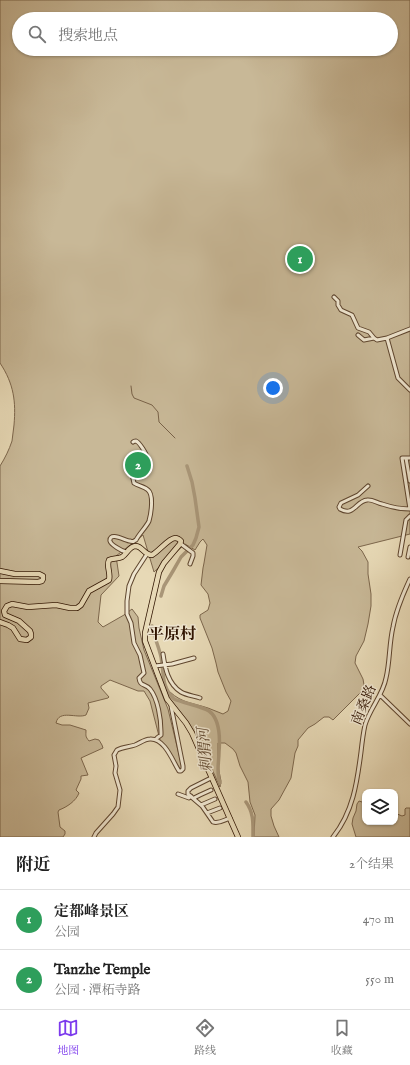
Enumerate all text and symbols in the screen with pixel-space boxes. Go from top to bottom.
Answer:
search box [12,12,398,56]
icon: search [26,23,48,45]
text: 搜索地点 [58,26,118,45]
pin: 1 [287,244,313,274]
your location [263,378,283,398]
pin: 2 [125,450,151,480]
district label: 平原村 [148,625,196,645]
street label: 南桑路 [348,682,380,728]
water label: 刺猬河 [193,724,216,773]
map controls [362,789,398,825]
button: layers [362,789,398,825]
text: 附近 [16,855,50,876]
text: 2个结果 [349,856,394,873]
text: 定都峰景区 [54,902,129,921]
text: 1 [27,911,31,928]
text: 470 m [363,911,394,928]
text: 公园 [54,924,80,941]
text: Tanzhe Temple [54,960,150,979]
text: 2 [26,971,32,988]
text: 550 m [365,971,394,988]
text: 公园 · 潭柘寺路 [54,982,141,999]
tab: 地图 [57,1017,79,1058]
tab: 路线 [194,1017,216,1058]
tab: 收藏 [331,1017,353,1058]

